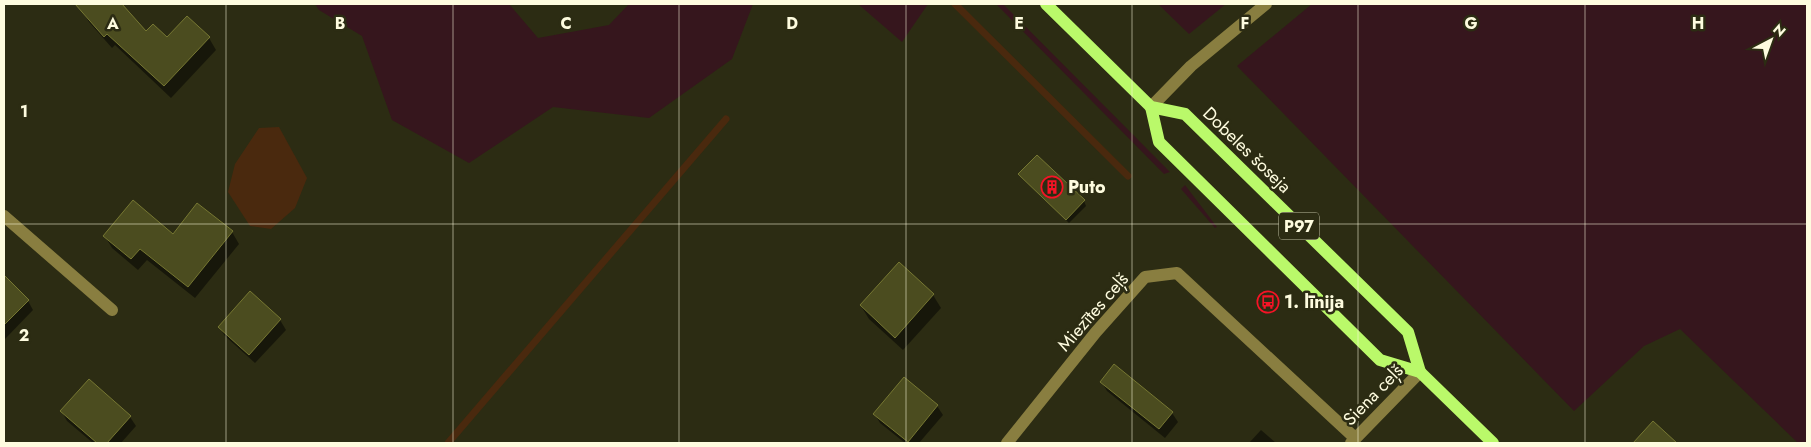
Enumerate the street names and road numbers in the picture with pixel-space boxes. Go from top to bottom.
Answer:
street label: Dobeles šoseja [1197,101,1297,199]
road number: P97 [1279,212,1319,240]
street label: Miezītes ceļš [1051,267,1135,357]
street label: Siena ceļš [1337,358,1409,432]

